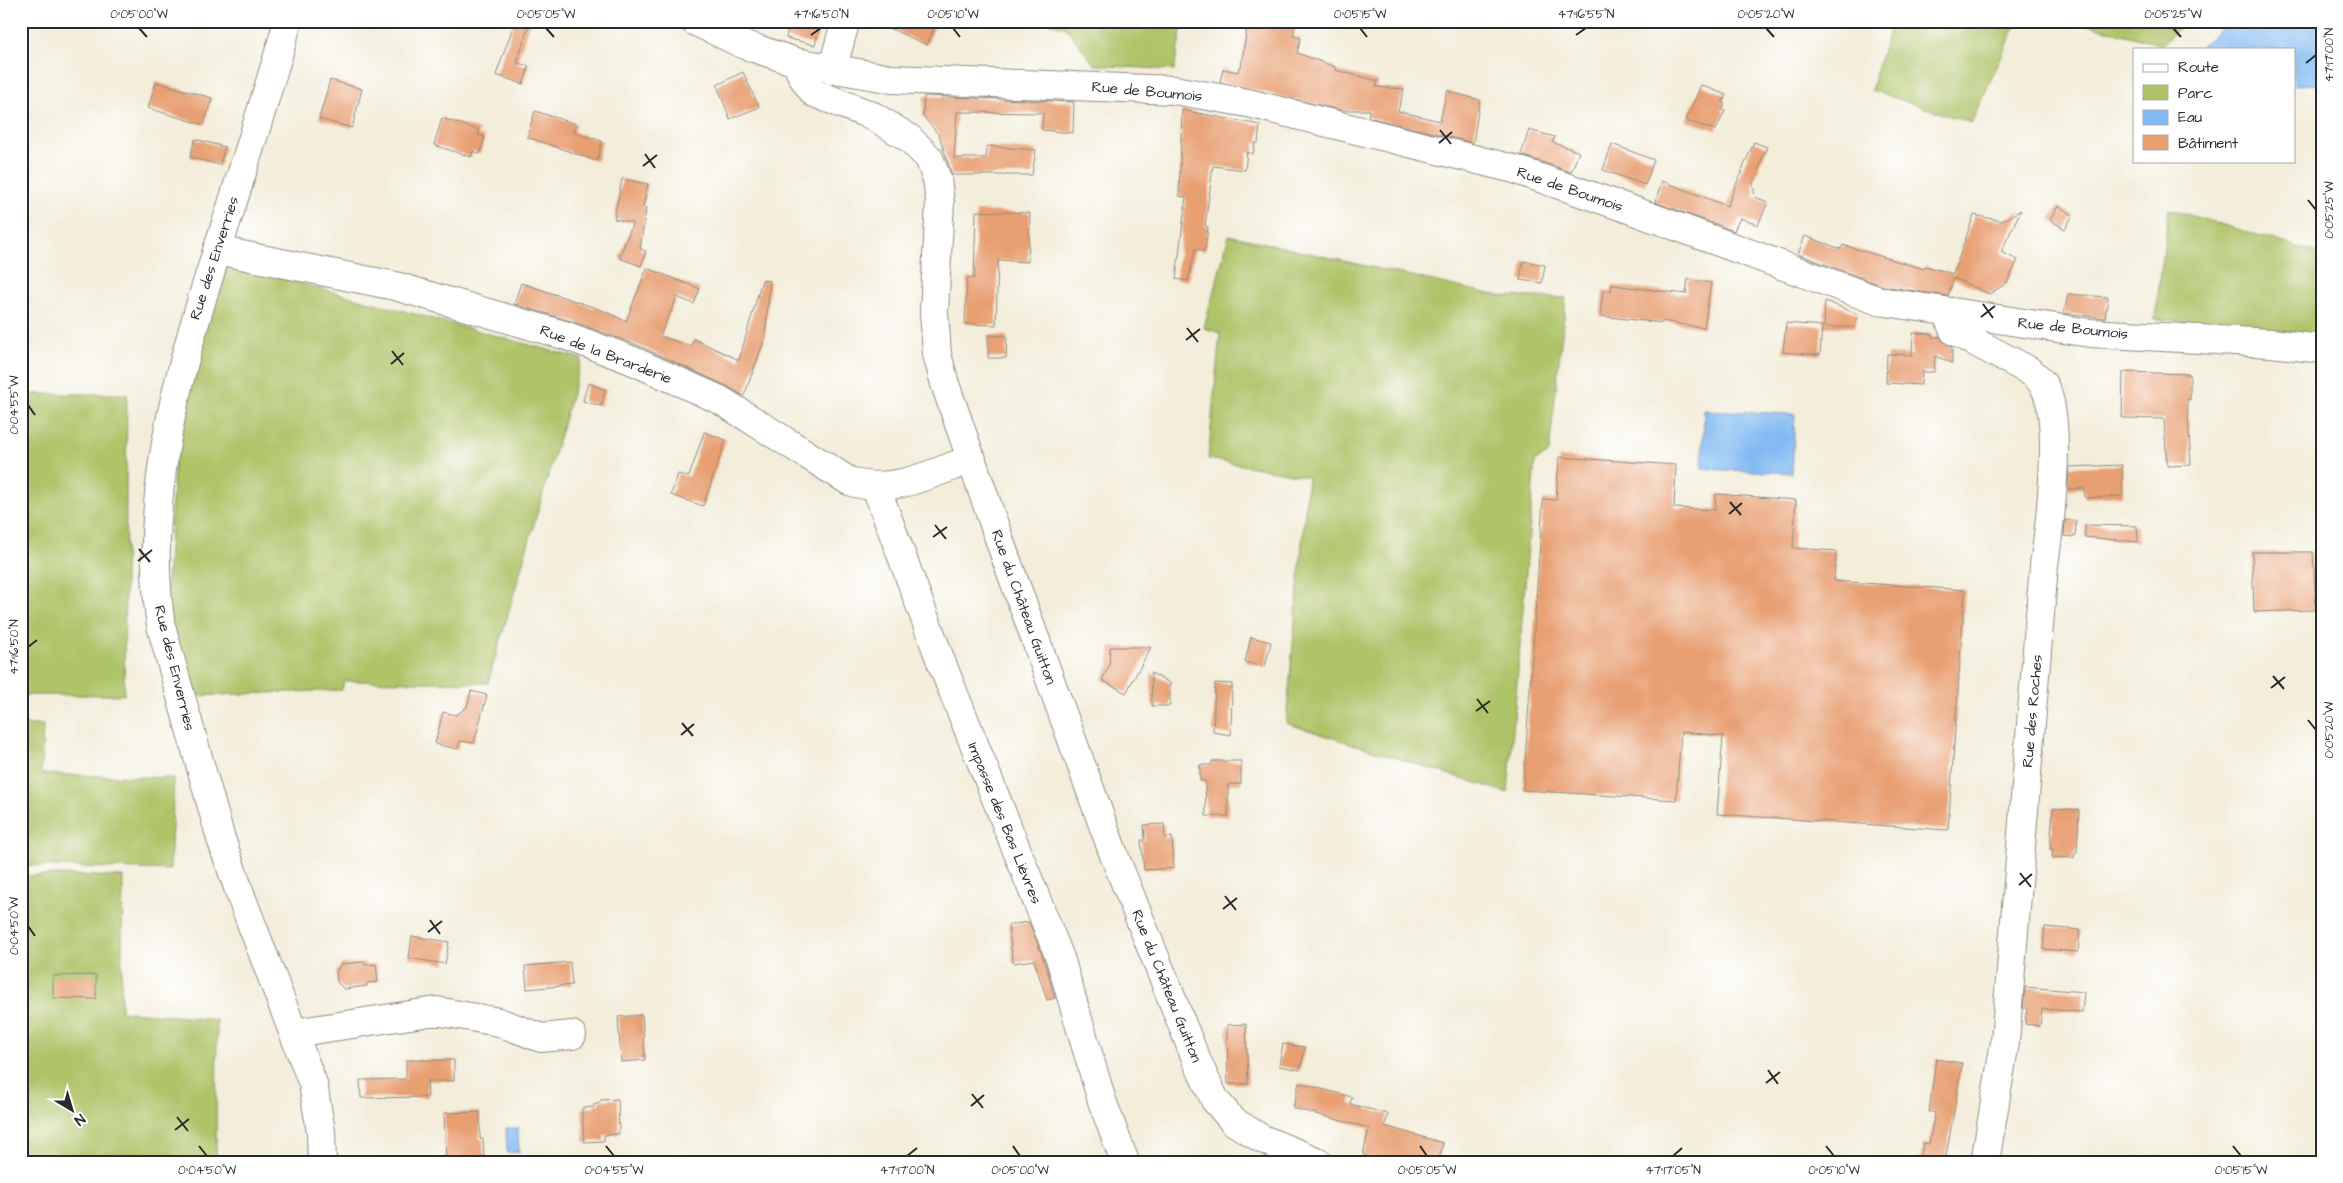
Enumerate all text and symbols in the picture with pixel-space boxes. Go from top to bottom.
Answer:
text: 0°05'00"W [110,6,168,23]
text: 0°05'05"W [517,6,576,23]
text: 47°16'50"N [793,6,849,23]
text: 0°05'10"W [927,6,979,23]
text: 0°05'15"W [1334,6,1387,23]
text: 47°16'55"N [1558,6,1615,23]
text: 0°05'20"W [1738,6,1795,23]
text: 0°05'25"W [2144,6,2203,23]
text: 47°17'00"N [2321,27,2338,82]
legend [2133,48,2296,162]
text: Route [2178,57,2219,78]
street label: Rue de Boumois [1091,76,1204,107]
text: Parc [2178,83,2213,104]
text: Eau [2178,107,2203,128]
text: Bâtiment [2178,133,2238,154]
street label: Rue de Boumois [1514,161,1626,218]
text: 0°05'25"W [2321,180,2338,239]
street label: Rue des Enverries [185,193,244,323]
street label: Rue de Boumois [2017,312,2130,345]
street label: Rue de la Brarderie [537,320,675,389]
text: 0°04'55"W [6,375,23,435]
street label: Rue du Château Guitton [986,527,1061,688]
street label: Rue des Enverries [149,603,200,733]
text: 47°16'50"N [6,619,23,675]
street label: Rue des Roches [2017,653,2048,768]
text: 0°05'20"W [2321,701,2338,758]
street label: Impasse des Bas Lièvres [962,739,1047,908]
text: 0°04'50"W [6,896,23,955]
street label: Rue du Château Guitton [1126,907,1207,1066]
north arrow [48,1086,98,1136]
text: N [70,1109,89,1130]
text: 0°04'50"W [178,1162,237,1179]
text: 0°04'55"W [584,1162,644,1179]
text: 47°17'00"N [880,1162,935,1179]
text: 0°05'00"W [991,1162,1049,1179]
text: 0°05'05"W [1398,1162,1457,1179]
text: 47°17'05"N [1645,1162,1701,1179]
text: 0°05'10"W [1808,1162,1860,1179]
text: 0°05'15"W [2215,1162,2268,1179]

